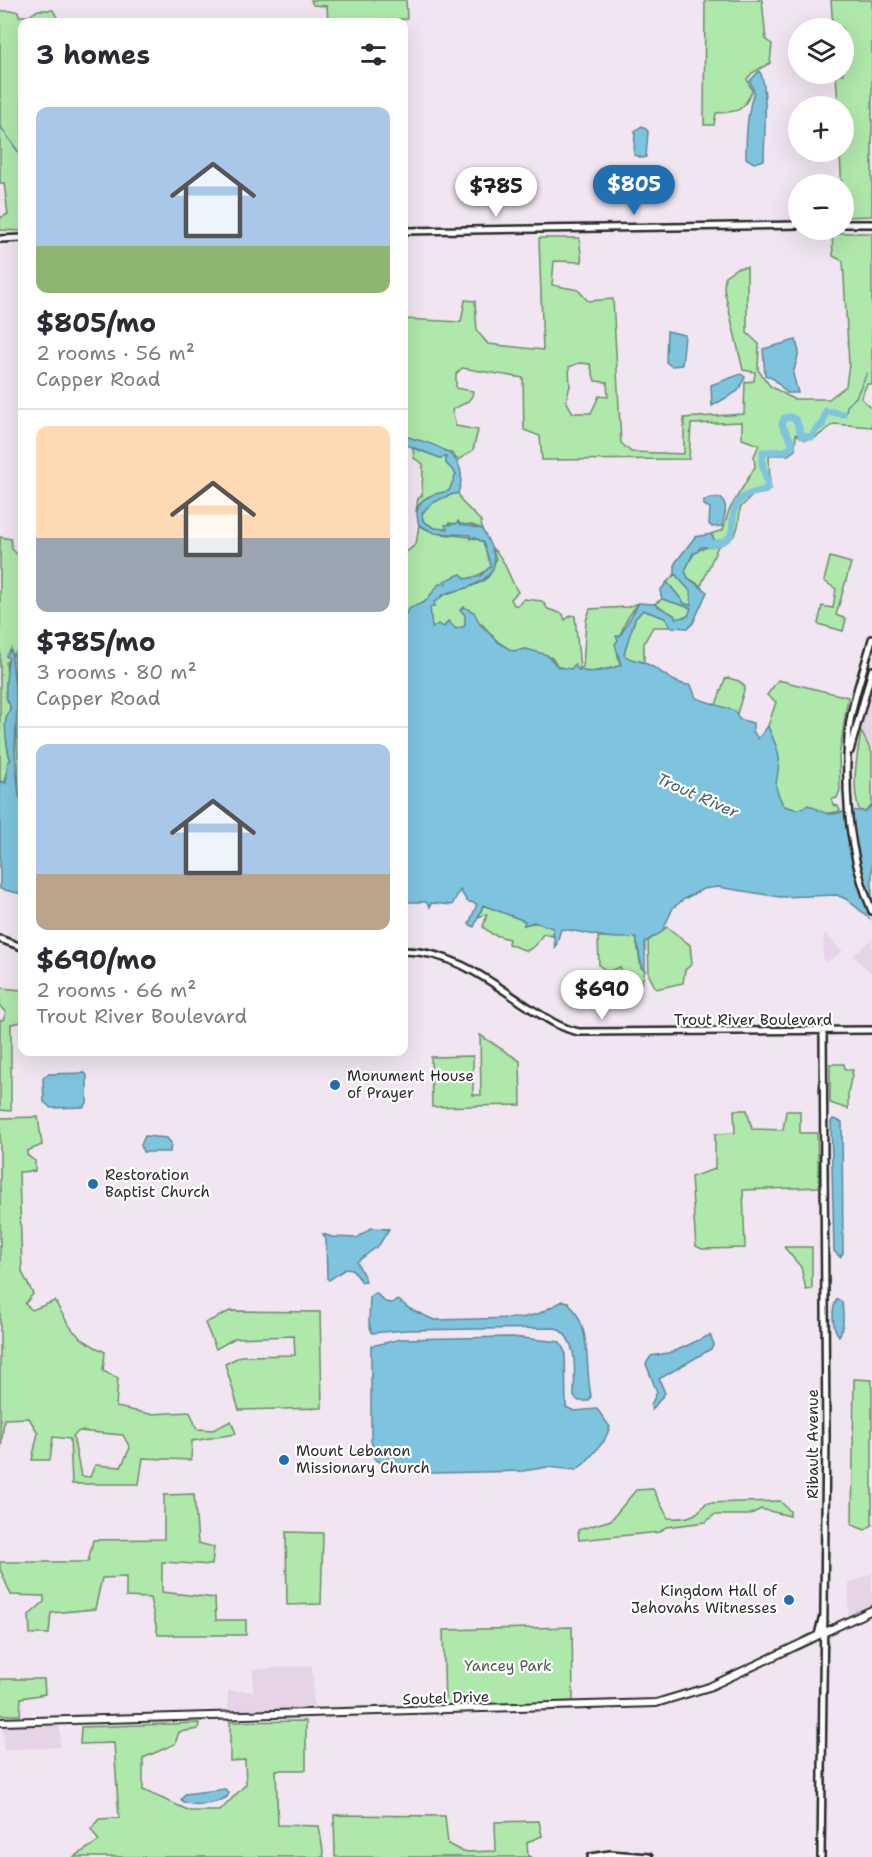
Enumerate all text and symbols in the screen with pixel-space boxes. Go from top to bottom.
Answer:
map controls [788,18,854,240]
button: layers [788,18,854,84]
text: 3 homes [36,37,150,72]
icon: filters [357,38,390,71]
button: + [788,96,854,162]
icon: home [159,146,267,254]
pin: $805 [598,165,670,216]
pin: $785 [460,167,532,218]
text: $805 [607,171,661,197]
text: $785 [469,173,523,199]
button: − [788,174,854,240]
text: $805/mo [36,305,156,340]
text: 2 rooms · 56 m² [36,340,195,366]
text: Capper Road [36,366,160,392]
icon: home [159,465,267,573]
text: $785/mo [36,624,156,659]
text: 3 rooms · 80 m² [36,659,197,685]
text: Capper Road [36,685,160,711]
water label: Trout River [654,768,742,823]
icon: home [159,783,267,891]
text: $690/mo [36,942,157,977]
pin: $690 [566,970,638,1021]
text: $690 [575,976,629,1002]
text: 2 rooms · 66 m² [36,977,197,1003]
text: Trout River Boulevard [36,1003,247,1029]
street label: Trout River Boulevard [674,1010,833,1030]
place label: Monument House of Prayer [347,1066,474,1103]
marker: Monument House of Prayer [328,1078,342,1092]
place label: Restoration Baptist Church [105,1165,210,1202]
marker: Restoration Baptist Church [86,1177,100,1191]
street label: Ribault Avenue [803,1389,823,1499]
place label: Mount Lebanon Missionary Church [296,1441,430,1478]
marker: Mount Lebanon Missionary Church [277,1453,291,1467]
place label: Kingdom Hall of Jehovahs Witnesses [631,1581,778,1618]
marker: Kingdom Hall of Jehovahs Witnesses [782,1593,796,1607]
park label: Yancey Park [464,1656,552,1676]
street label: Soutel Drive [402,1686,490,1710]

